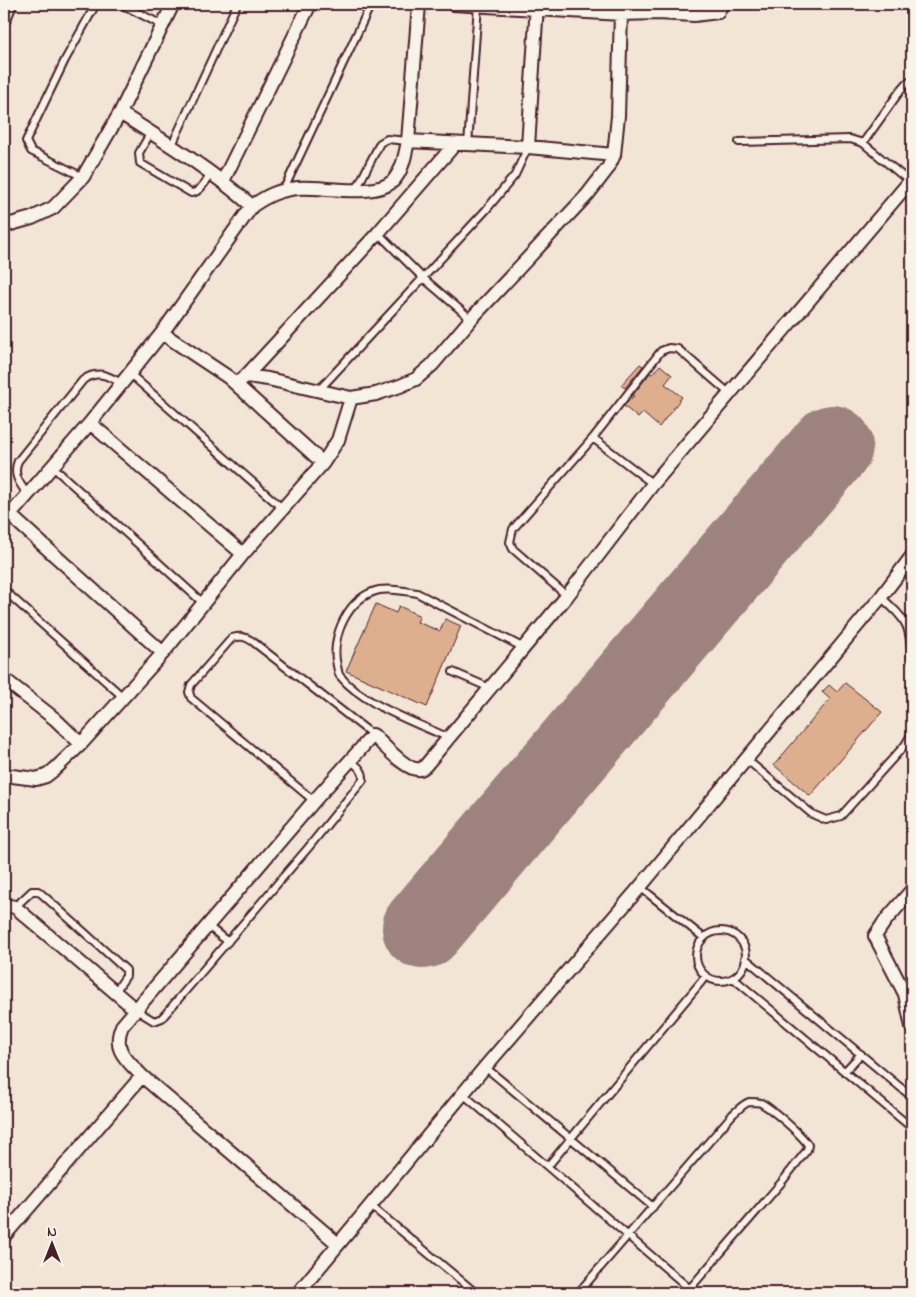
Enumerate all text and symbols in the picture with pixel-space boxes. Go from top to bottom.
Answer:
north arrow [28,1220,78,1270]
text: N [47,1222,57,1243]

